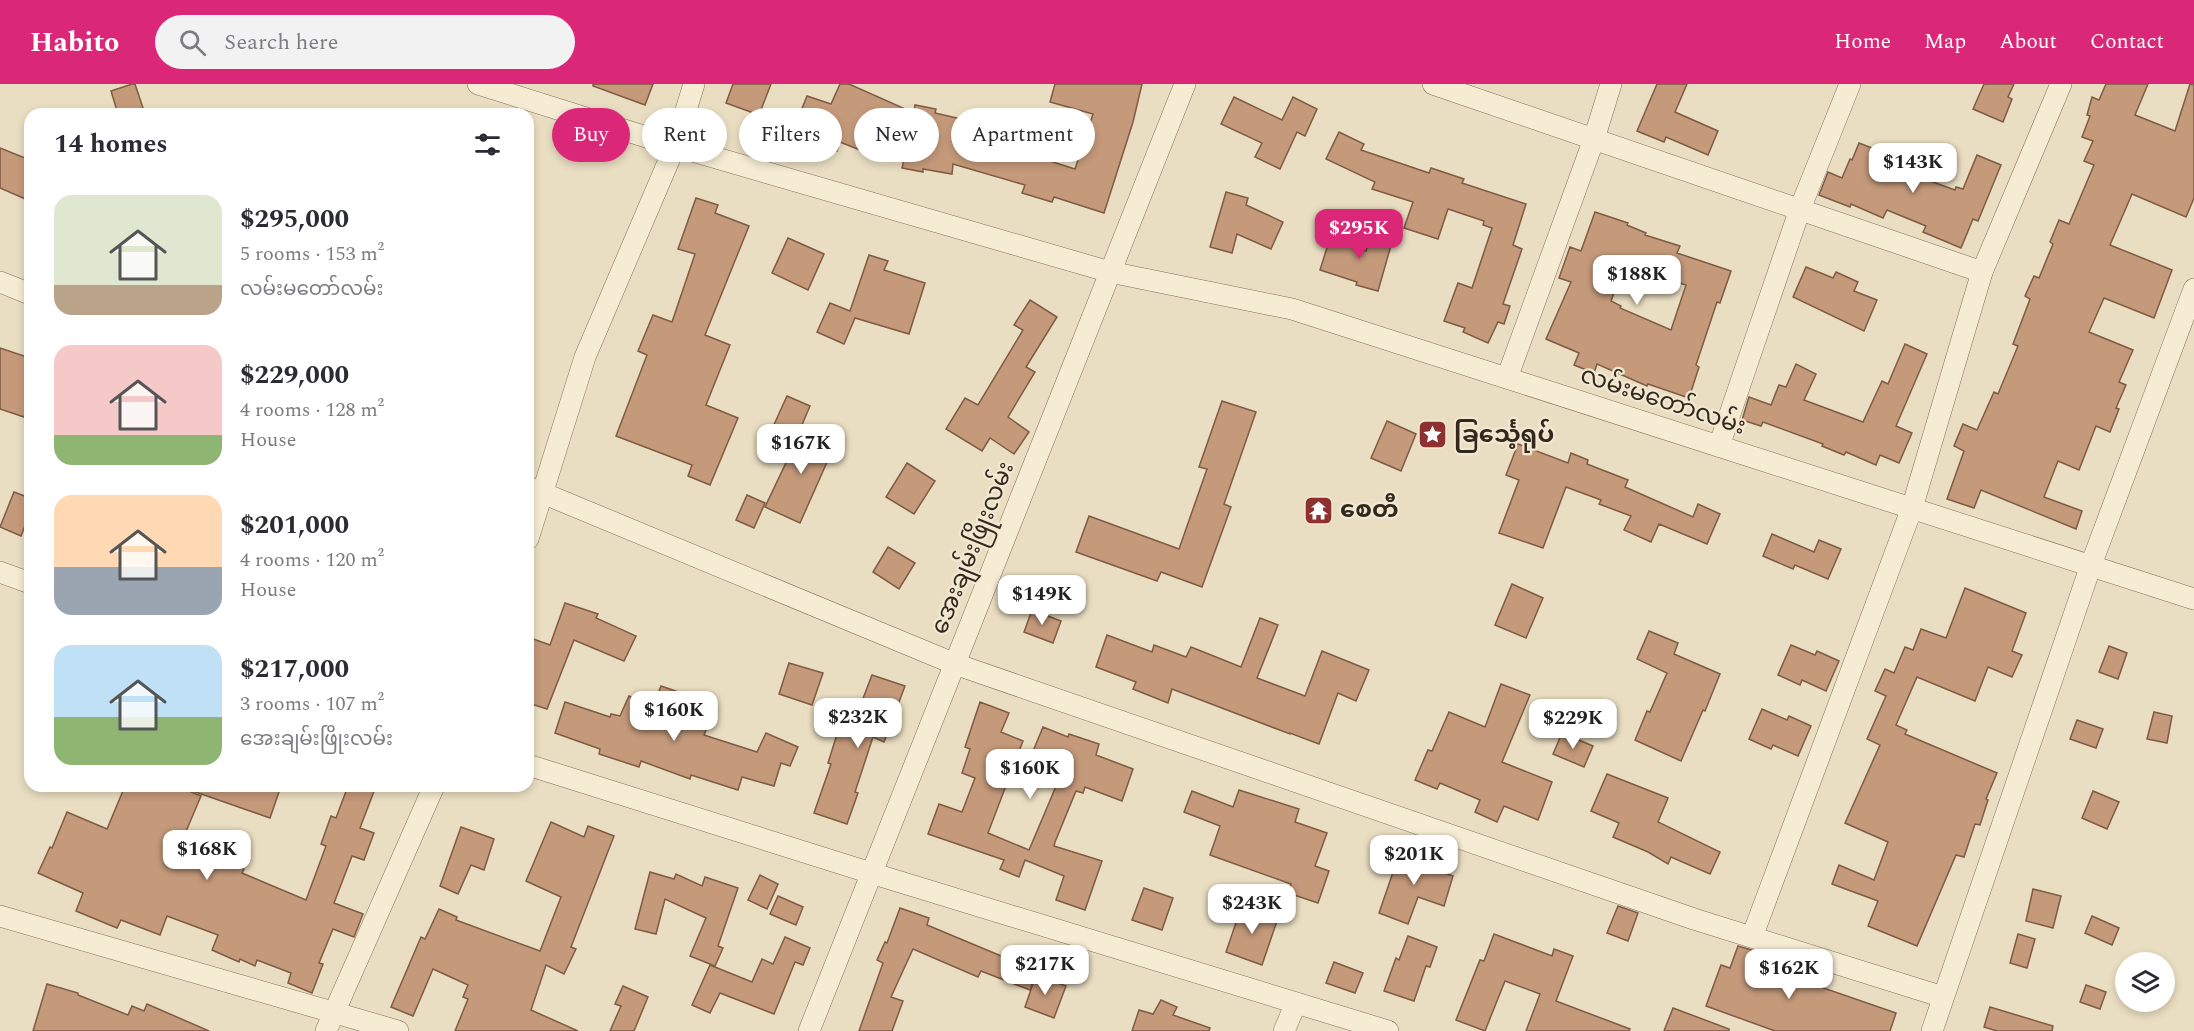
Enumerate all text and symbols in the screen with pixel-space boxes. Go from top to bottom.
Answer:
search box [155,15,575,69]
text: Habito [30,21,119,64]
icon: search [176,26,209,59]
text: Search here [224,26,338,59]
text: Home [1834,26,1891,58]
text: Map [1924,26,1966,58]
text: About [1999,26,2057,58]
text: Contact [2090,26,2164,58]
chip: Buy [552,108,630,162]
chip: Rent [642,108,727,162]
chip: Filters [739,108,842,162]
chip: New [854,108,939,162]
chip: Apartment [951,108,1095,162]
text: 14 homes [54,124,168,164]
icon: filters [471,128,504,161]
pin: $143K [1871,143,1955,194]
text: $143K [1883,147,1943,177]
text: $295,000 [240,199,349,239]
pin: $295K [1317,209,1401,260]
text: $295K [1329,213,1389,243]
icon: home [102,219,174,291]
text: 5 rooms · 153 m² [240,239,384,269]
pin: $188K [1595,255,1679,306]
text: $188K [1607,259,1667,289]
text: လမ်းမတော်လမ်း [240,274,383,304]
text: $229,000 [240,355,349,395]
street label: လမ်းမတော်လမ်း [1576,357,1750,445]
icon: home [102,369,174,441]
text: 4 rooms · 128 m² [240,395,384,425]
place label: ခြင်္သေ့ရုပ် [1454,417,1554,453]
place icon: ခြင်္သေ့ရုပ် [1417,419,1449,451]
pin: $167K [759,424,843,475]
text: House [240,425,297,455]
text: $167K [771,428,831,458]
street label: အေးချမ်းဖြိုးလမ်း [922,456,1024,640]
place label: စေတီ [1340,492,1399,528]
temple icon: စေတီ [1303,494,1335,526]
text: $201,000 [240,505,349,545]
icon: home [102,519,174,591]
text: 4 rooms · 120 m² [240,545,384,575]
text: House [240,575,297,605]
pin: $149K [1000,575,1084,626]
text: $149K [1012,579,1072,609]
text: $217,000 [240,649,349,689]
icon: home [102,669,174,741]
text: 3 rooms · 107 m² [240,689,384,719]
pin: $160K [632,691,716,742]
text: $160K [644,695,704,725]
pin: $232K [816,698,900,749]
pin: $229K [1531,699,1615,750]
text: $232K [828,702,888,732]
text: $229K [1543,703,1603,733]
text: အေးချမ်းဖြိုးလမ်း [240,724,393,754]
pin: $160K [988,749,1072,800]
text: $160K [1000,753,1060,783]
pin: $168K [165,830,249,881]
text: $168K [177,834,237,864]
pin: $201K [1372,835,1456,886]
text: $201K [1384,839,1444,869]
pin: $243K [1210,884,1294,935]
text: $243K [1222,888,1282,918]
pin: $217K [1003,945,1087,996]
text: $217K [1015,949,1075,979]
pin: $162K [1747,949,1831,1000]
map controls [2115,952,2175,1012]
button: layers [2115,952,2175,1012]
text: $162K [1759,953,1819,983]

